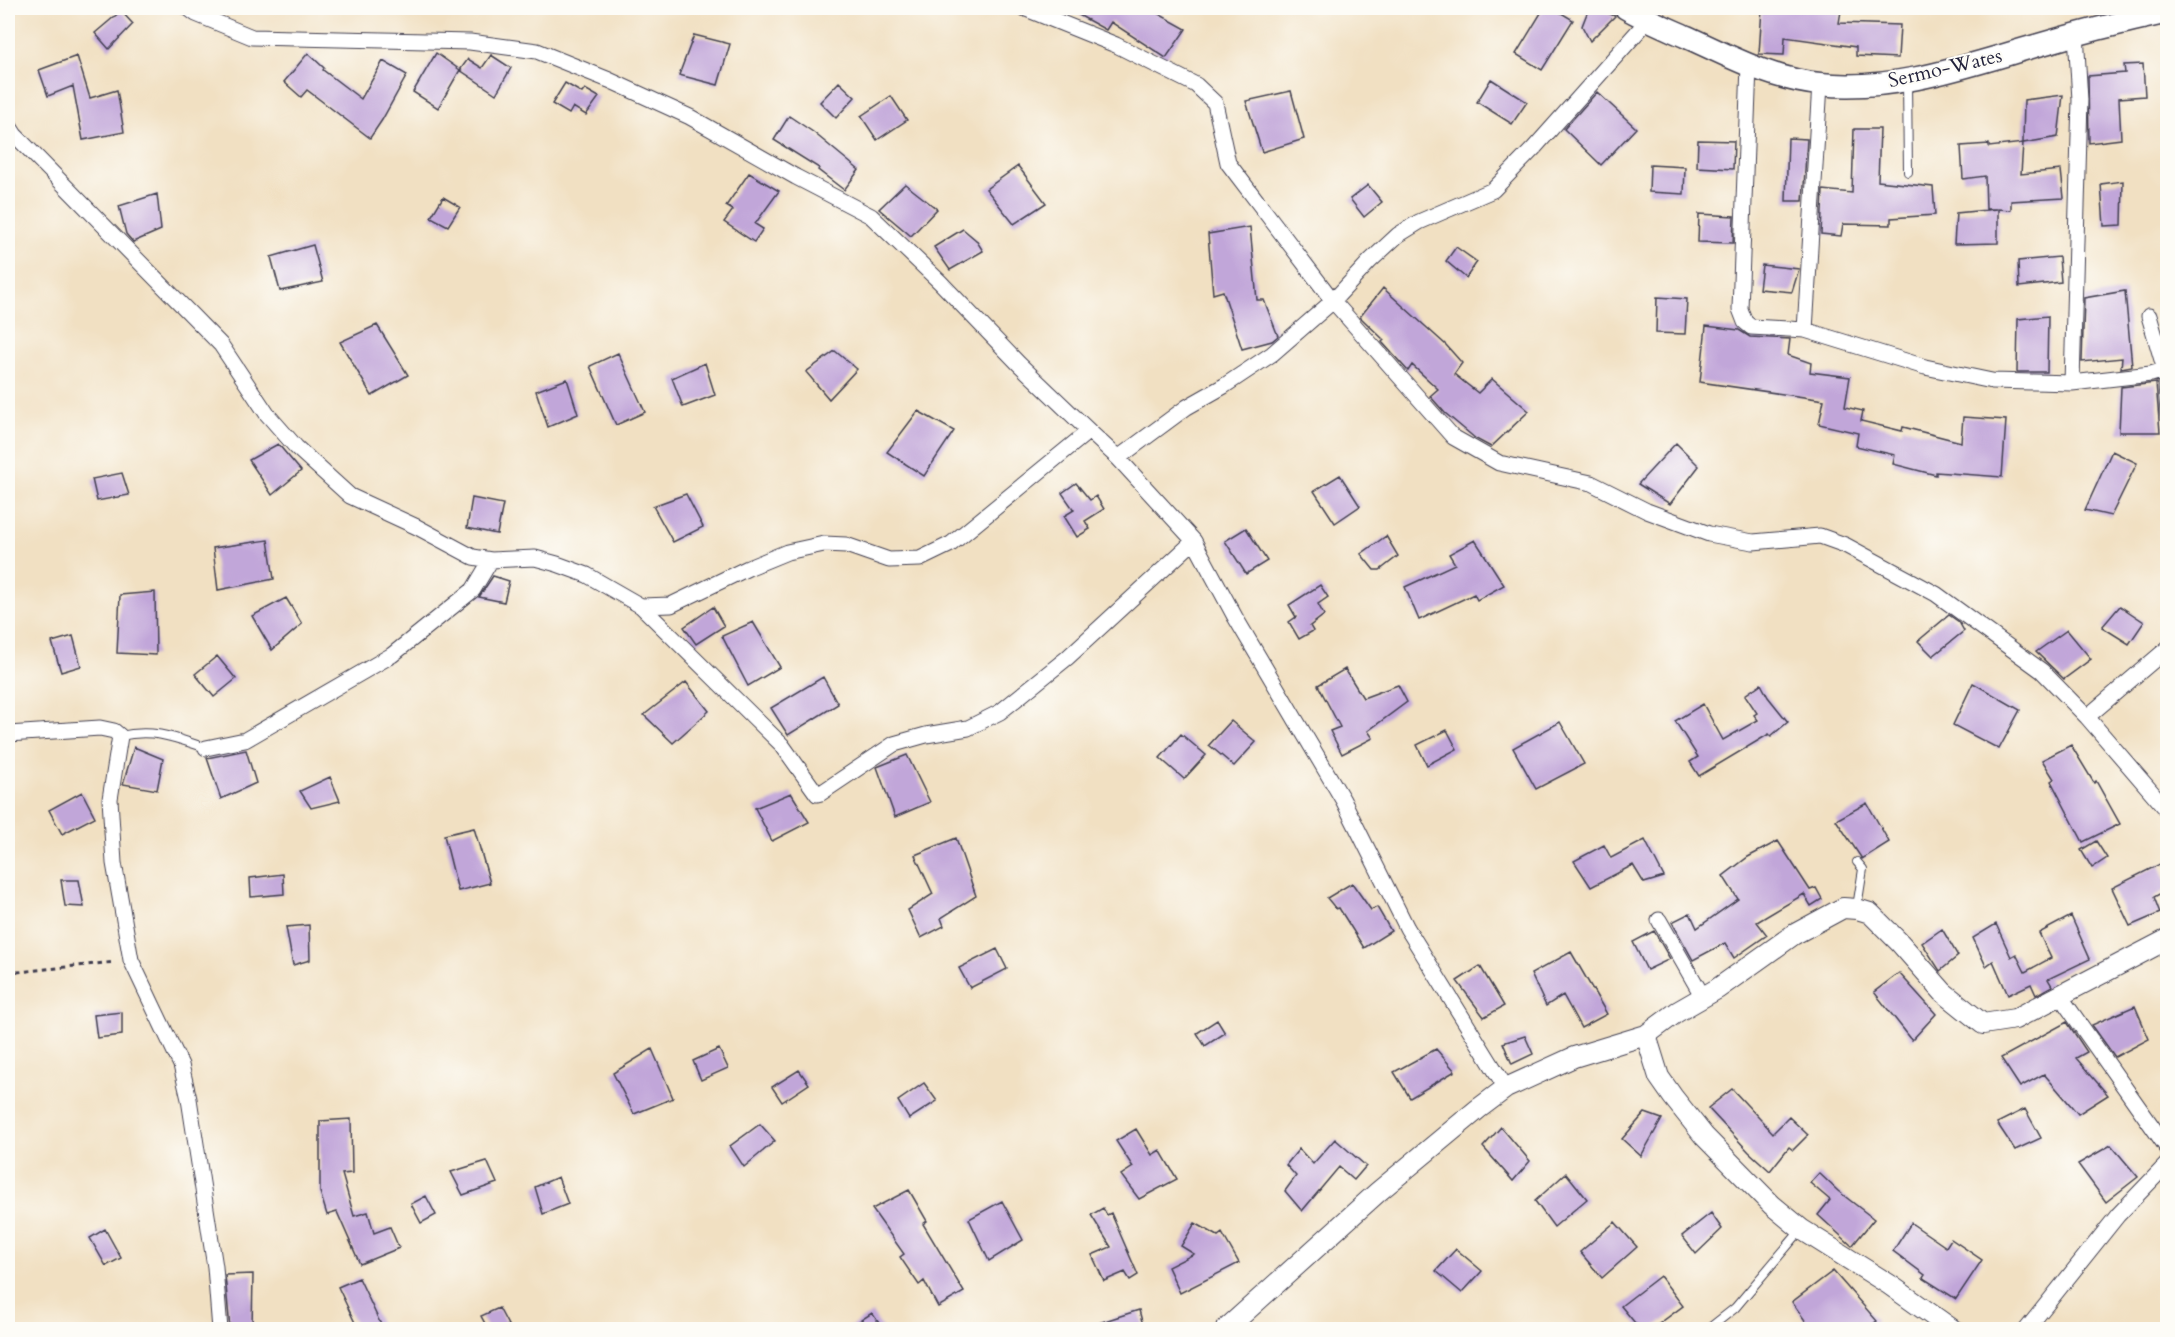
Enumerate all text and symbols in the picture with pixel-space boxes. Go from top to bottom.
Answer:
street label: Sermo-Wates [1886,42,2004,94]

